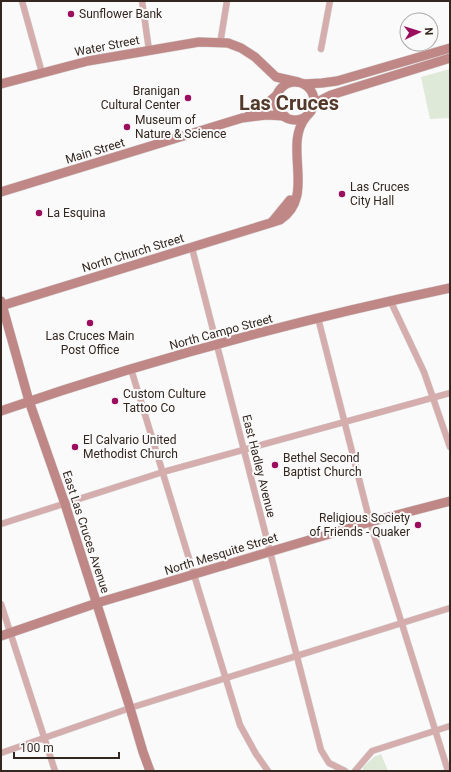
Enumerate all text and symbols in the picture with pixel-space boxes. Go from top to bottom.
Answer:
place label: Sunflower Bank [79,7,163,21]
marker: Sunflower Bank [66,9,76,19]
north arrow [399,12,439,52]
text: N [422,27,435,36]
street label: Water Street [73,33,141,59]
place label: Branigan Cultural Center [101,84,180,112]
district label: Las Cruces [239,91,339,115]
marker: Branigan Cultural Center [183,93,193,103]
place label: Museum of Nature & Science [135,113,226,141]
marker: Museum of Nature & Science [122,122,132,132]
street label: Main Street [64,135,126,167]
place label: Las Cruces City Hall [350,180,410,208]
marker: Las Cruces City Hall [337,189,347,199]
place label: La Esquina [47,206,106,220]
marker: La Esquina [34,208,44,218]
street label: North Church Street [80,231,186,275]
street label: North Campo Street [168,311,274,353]
marker: Las Cruces Main Post Office [85,318,95,328]
place label: Las Cruces Main Post Office [45,329,135,357]
place label: Custom Culture Tattoo Co [123,387,206,415]
marker: Custom Culture Tattoo Co [110,396,120,406]
street label: East Hadley Avenue [239,413,279,519]
place label: El Calvario United Methodist Church [83,433,178,461]
marker: El Calvario United Methodist Church [70,442,80,452]
place label: Bethel Second Baptist Church [283,451,362,479]
marker: Bethel Second Baptist Church [270,460,280,470]
street label: East Las Cruces Avenue [60,469,112,595]
place label: Religious Society of Friends - Quaker [310,511,410,539]
marker: Religious Society of Friends - Quaker [413,520,423,530]
street label: North Mesquite Street [163,530,279,578]
scale bar [14,734,119,760]
text: 100 m [20,741,54,755]

